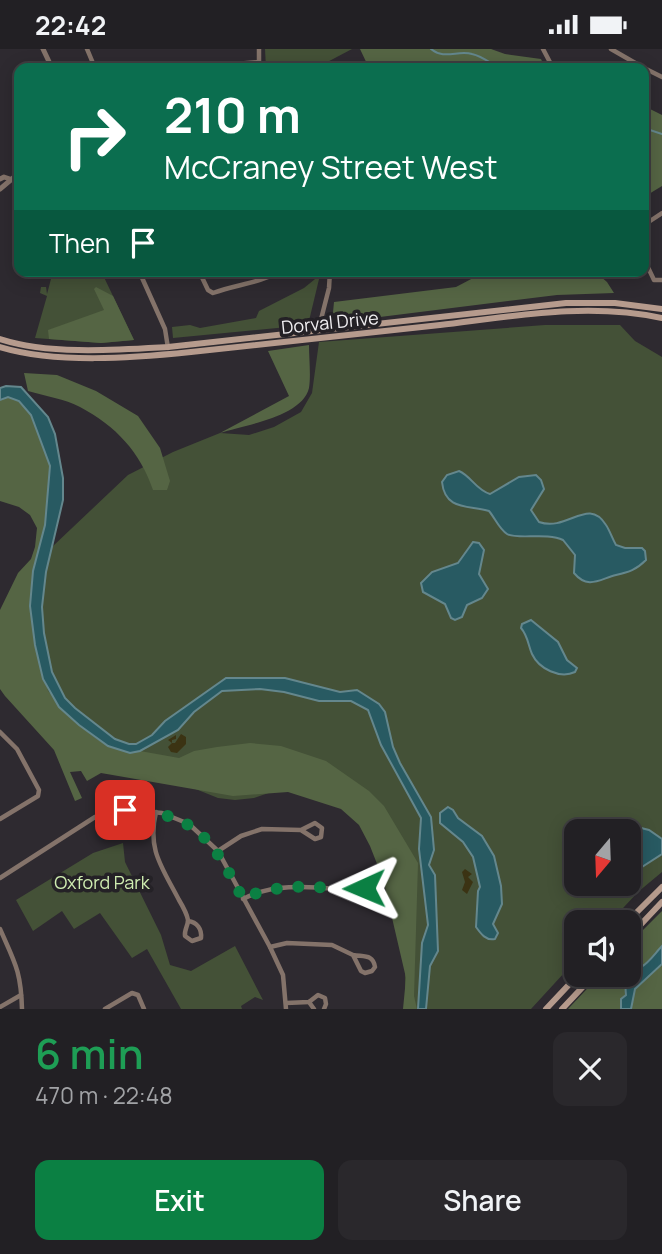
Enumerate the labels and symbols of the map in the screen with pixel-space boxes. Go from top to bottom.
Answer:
street label: Dorval Drive [280,305,380,339]
pin [95,780,155,840]
north arrow [564,819,640,896]
position arrow [327,851,401,925]
park label: Oxford Park [54,870,151,894]

